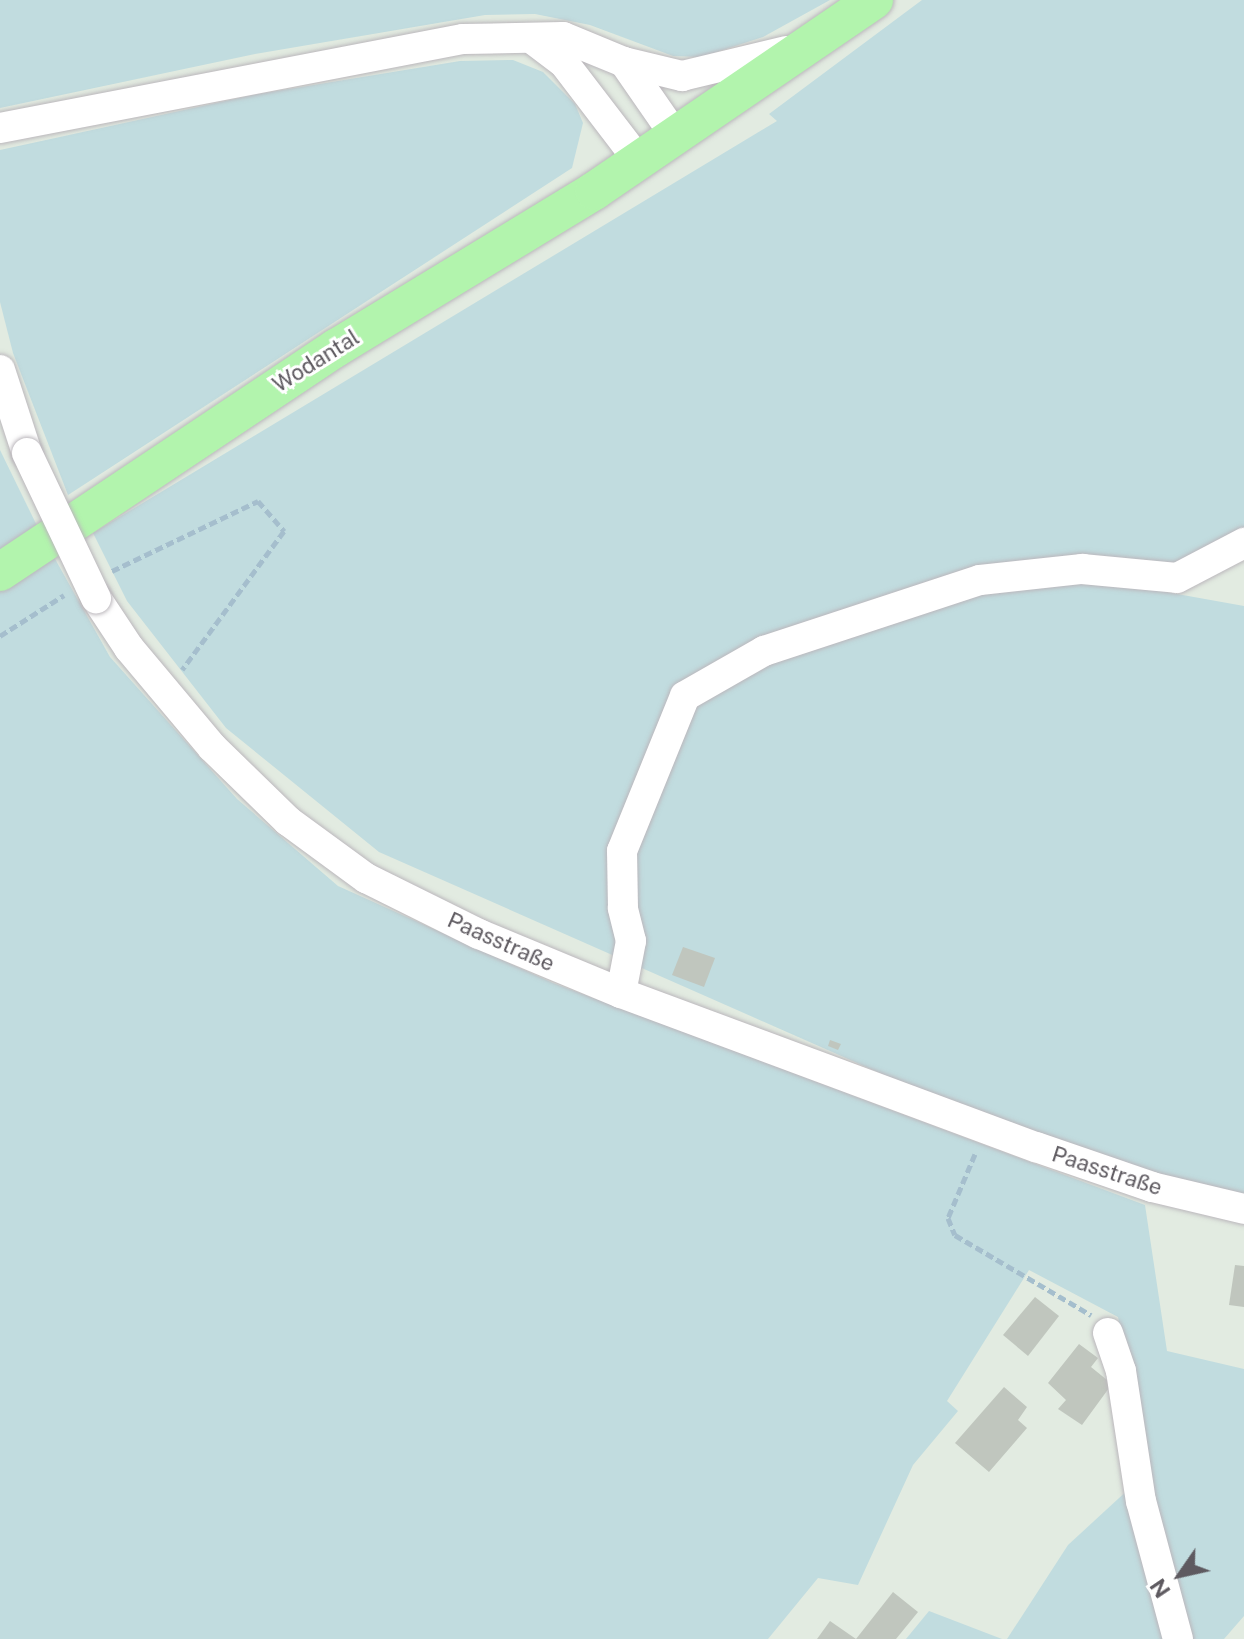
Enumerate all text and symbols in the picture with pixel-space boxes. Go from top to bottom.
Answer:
street label: Wodantal [268,324,364,398]
street label: Paasstraße [443,907,559,977]
street label: Paasstraße [1049,1141,1165,1201]
north arrow [1140,1535,1220,1615]
text: N [1145,1574,1176,1603]

